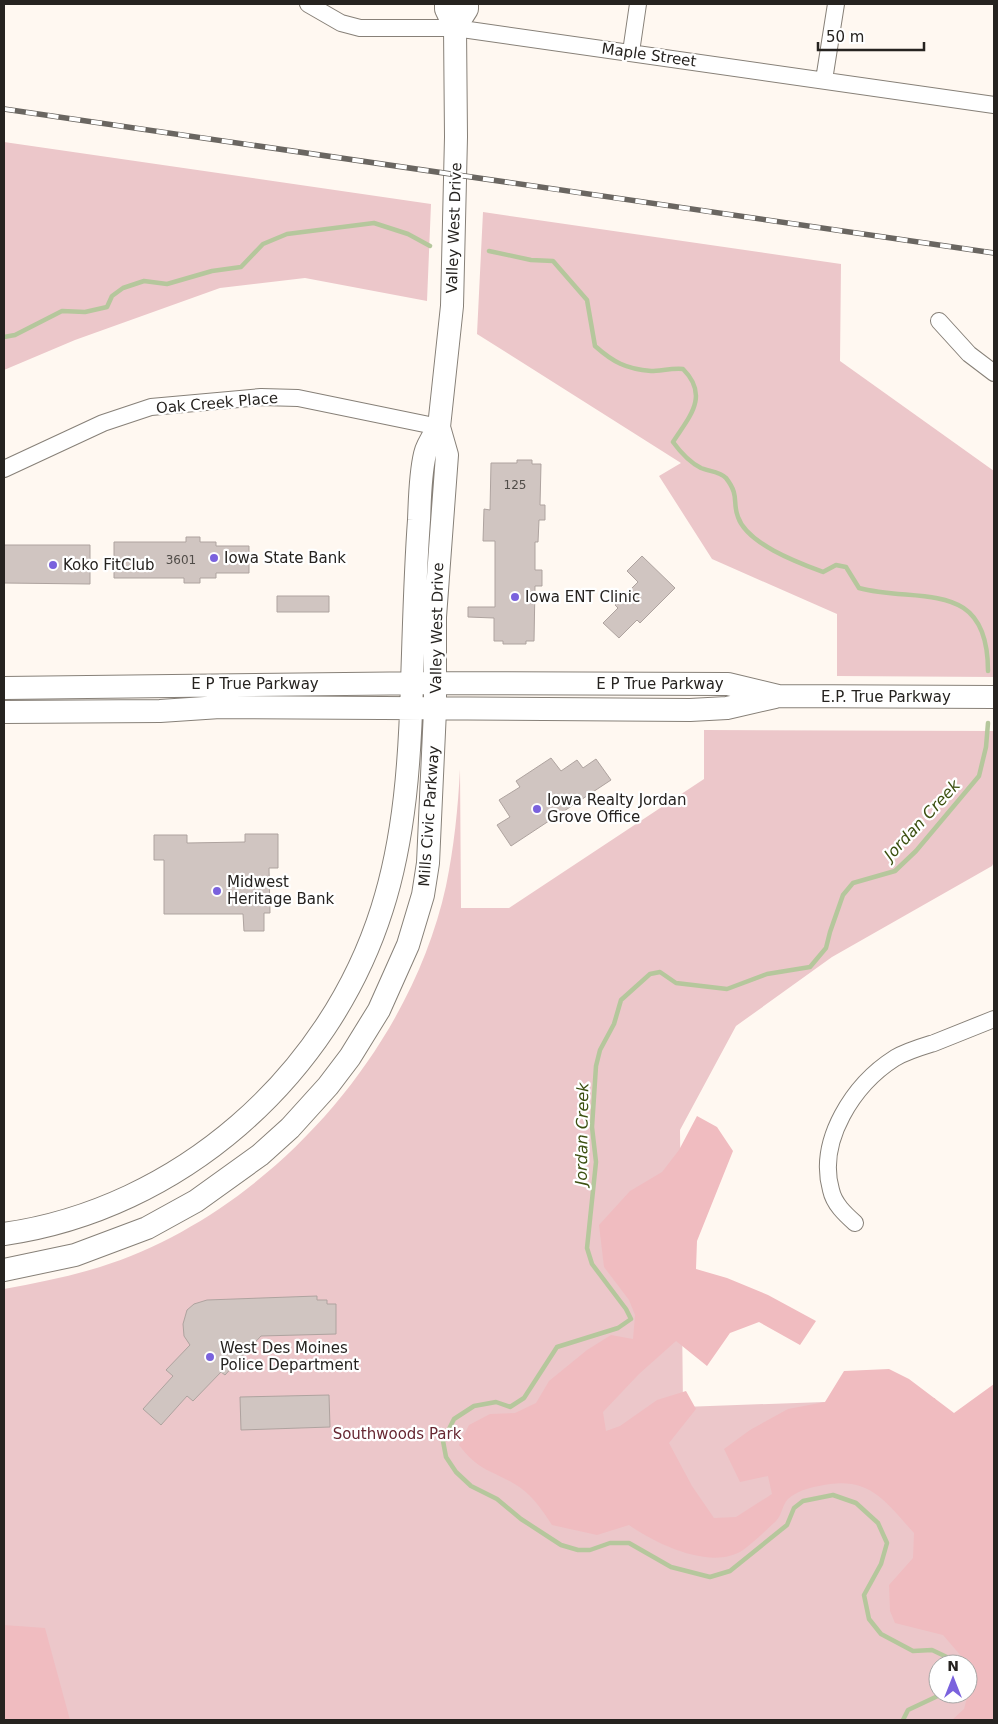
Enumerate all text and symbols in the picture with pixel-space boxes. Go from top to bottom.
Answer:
scale bar [818,20,924,52]
text: 50 m [826,28,864,46]
street label: Maple Street [601,39,698,71]
street label: Valley West Drive [443,162,465,294]
street label: Oak Creek Place [155,389,279,417]
house number: 125 [504,478,526,492]
place label: Iowa State Bank [224,549,346,567]
marker: Iowa State Bank [208,552,220,564]
house number: 3601 [166,553,196,567]
place label: Koko FitClub [63,556,155,574]
marker: Koko FitClub [47,559,59,571]
street label: Valley West Drive [427,562,447,694]
place label: Iowa ENT Clinic [525,588,640,606]
marker: Iowa ENT Clinic [509,591,521,603]
street label: E P True Parkway [191,675,319,693]
street label: E P True Parkway [596,675,724,693]
street label: E.P. True Parkway [821,688,951,706]
street label: Mills Civic Parkway [415,745,443,887]
water label: Jordan Creek [878,775,965,866]
place label: Iowa Realty Jordan Grove Office [547,791,686,826]
marker: Iowa Realty Jordan Grove Office [531,803,543,815]
place label: Midwest Heritage Bank [227,873,334,908]
marker: Midwest Heritage Bank [211,885,223,897]
water label: Jordan Creek [572,1082,592,1189]
place label: West Des Moines Police Department [220,1339,359,1374]
marker: West Des Moines Police Department [204,1351,216,1363]
park label: Southwoods Park [333,1425,462,1443]
north arrow [928,1654,978,1704]
text: N [947,1658,959,1674]

